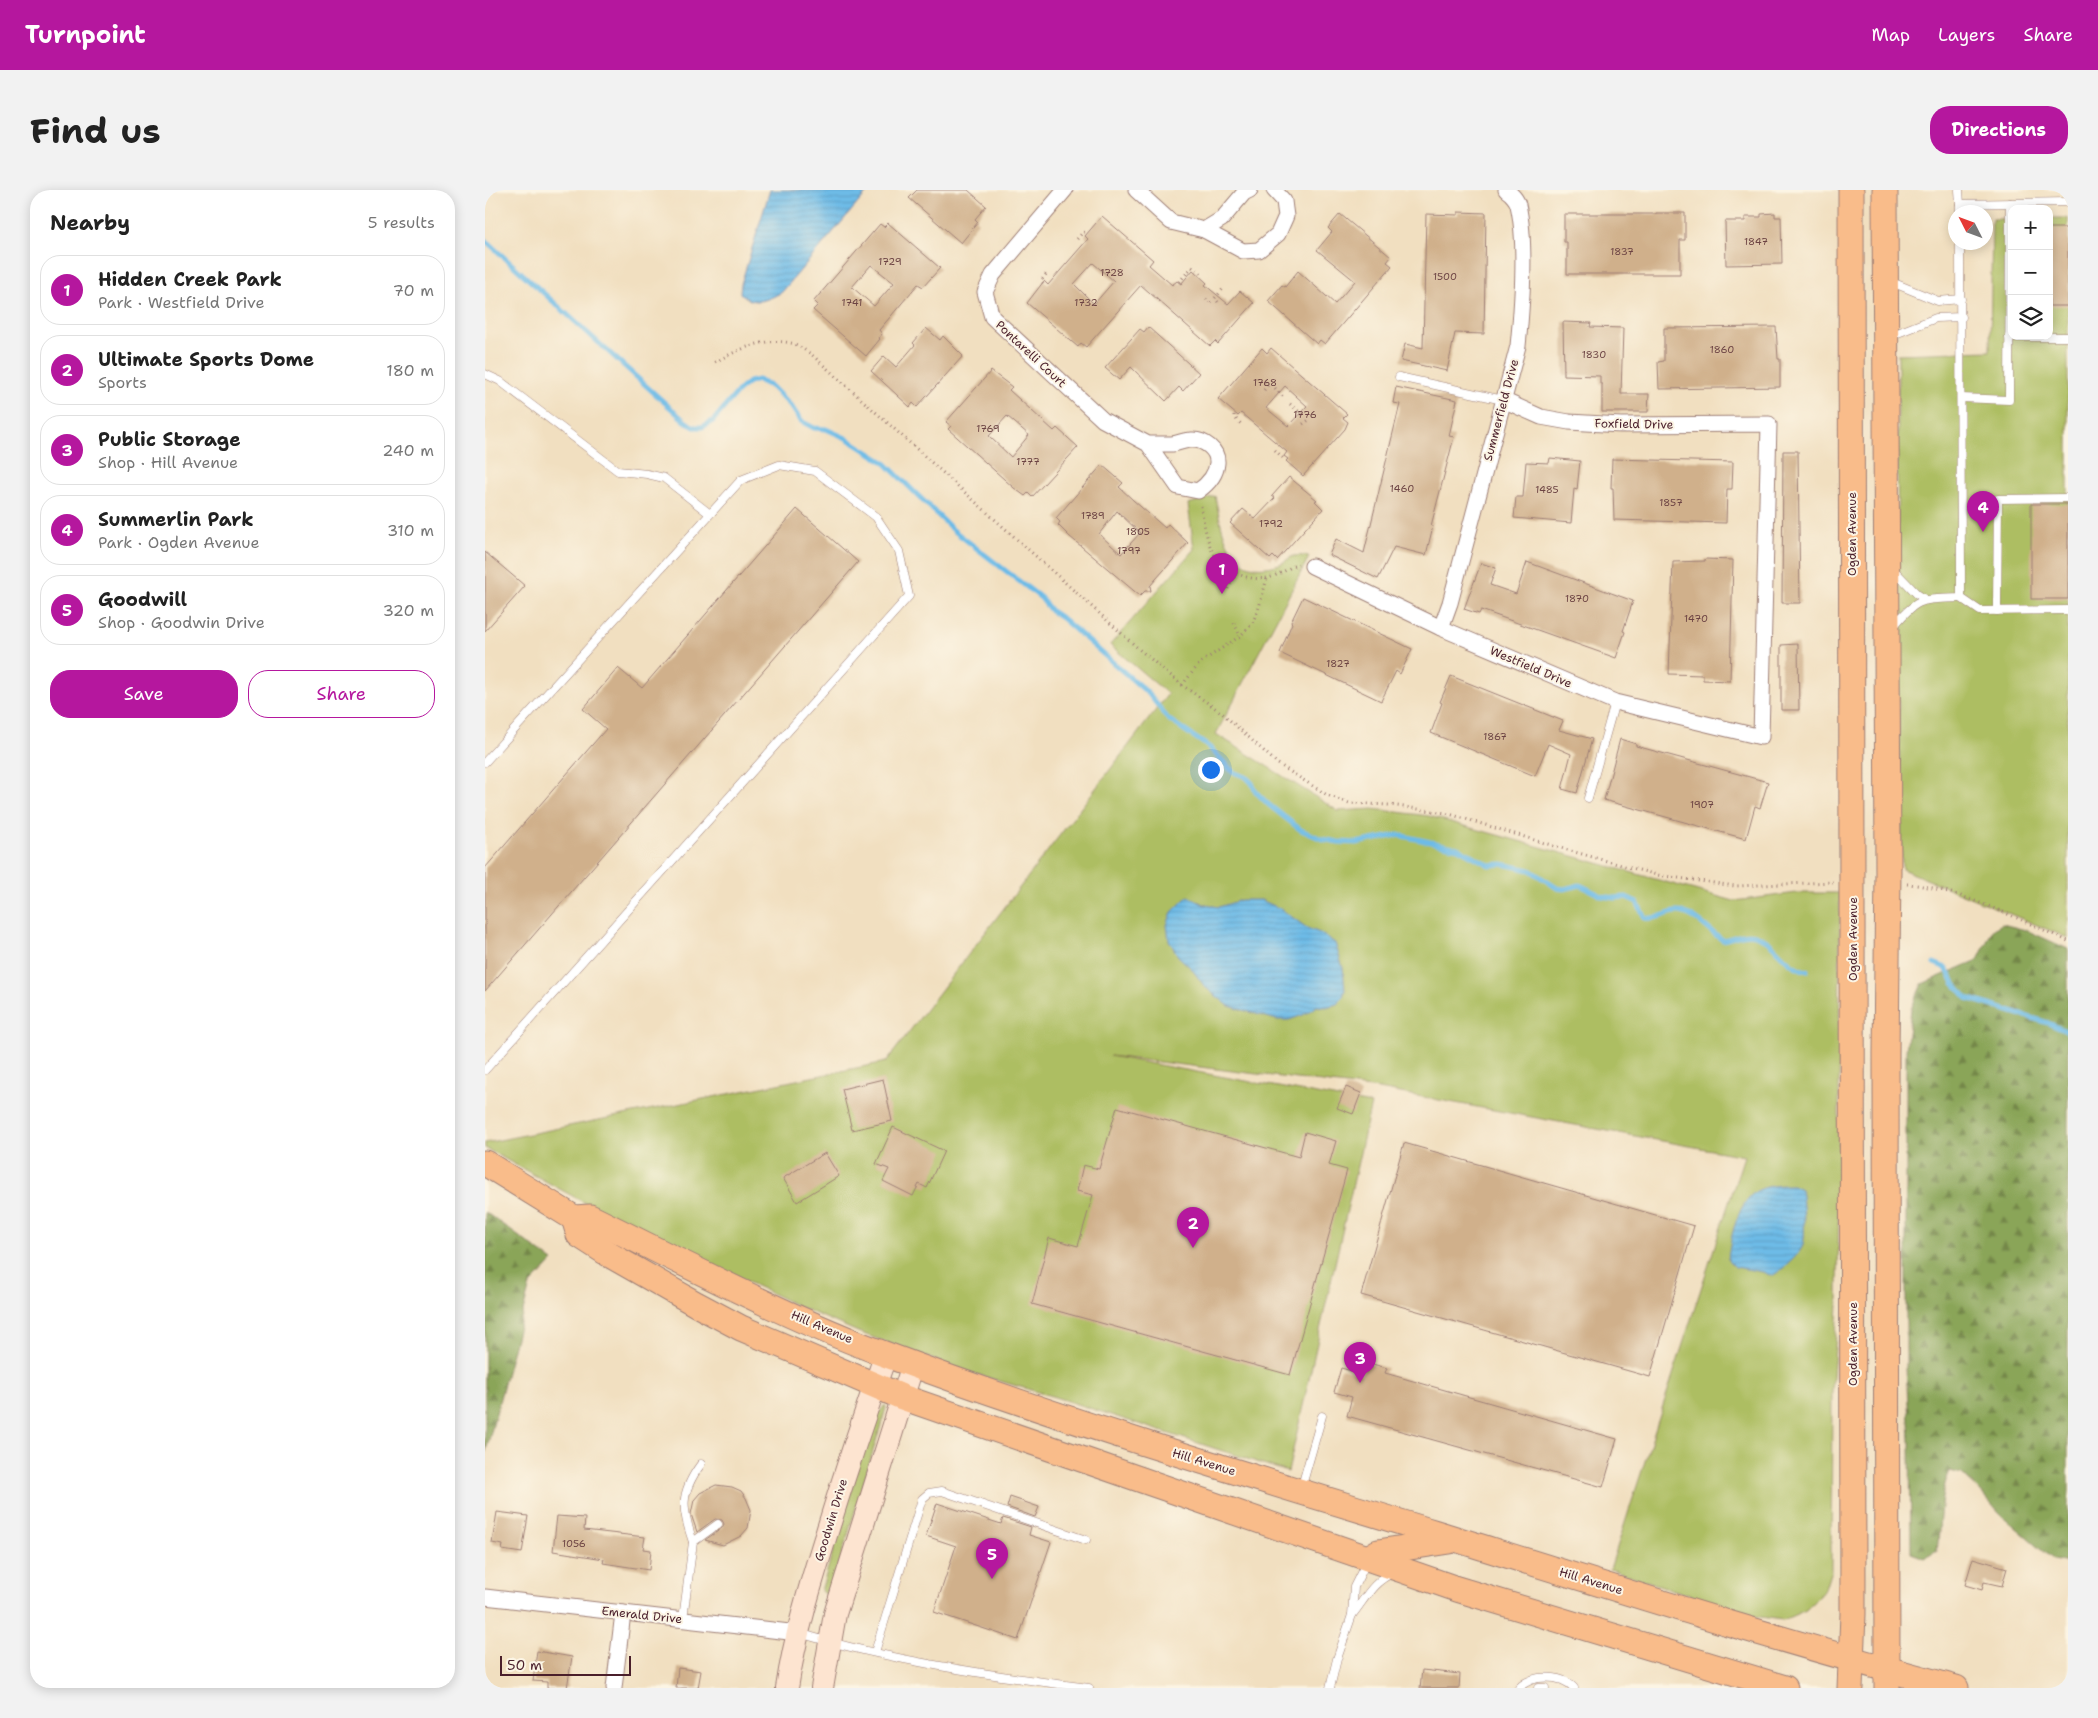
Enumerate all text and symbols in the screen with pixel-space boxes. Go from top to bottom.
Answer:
text: Turnpoint [25,19,146,51]
text: Map [1872,23,1910,47]
text: Layers [1938,23,1995,47]
text: Share [2023,23,2073,47]
button: Directions [1930,106,2068,154]
text: Find us [30,107,161,154]
north arrow [1948,205,1993,250]
map controls [2008,205,2053,340]
button: + [2008,205,2053,250]
text: Nearby [50,209,130,237]
text: 5 results [368,212,435,233]
house number: 1847 [1744,235,1768,248]
house number: 1837 [1610,245,1634,258]
button: − [2008,250,2053,295]
house number: 1729 [878,255,902,268]
house number: 1728 [1100,266,1124,279]
text: Hidden Creek Park [98,267,282,292]
house number: 1500 [1433,270,1457,283]
text: 1 [63,280,71,301]
text: 70 m [393,280,434,301]
text: Park · Westfield Drive [98,292,265,313]
button: layers [2008,295,2053,340]
house number: 1741 [842,296,862,309]
house number: 1732 [1074,296,1098,309]
street label: Pontarelli Court [992,317,1070,391]
house number: 1860 [1710,343,1734,356]
text: Ultimate Sports Dome [98,347,314,372]
house number: 1830 [1582,348,1606,361]
street label: Summerfield Drive [1480,357,1522,463]
text: 2 [61,360,73,381]
text: 180 m [386,360,434,381]
text: Sports [98,372,147,393]
house number: 1768 [1253,376,1277,389]
house number: 1776 [1293,408,1317,421]
street label: Foxfield Drive [1594,415,1674,433]
house number: 1769 [976,422,1000,435]
text: Public Storage [98,427,241,452]
text: 3 [61,440,73,461]
text: 240 m [382,440,434,461]
text: Shop · Hill Avenue [98,452,238,473]
house number: 1777 [1016,455,1040,468]
house number: 1460 [1390,482,1414,495]
house number: 1485 [1535,483,1559,496]
pin: 4 [1967,491,1999,532]
street label: Ogden Avenue [1844,492,1860,576]
house number: 1857 [1659,496,1683,509]
text: Summerlin Park [98,507,254,532]
house number: 1789 [1081,509,1105,522]
house number: 1792 [1259,517,1283,530]
text: 4 [61,520,73,541]
text: 310 m [387,520,434,541]
house number: 1805 [1126,525,1150,538]
text: Park · Ogden Avenue [98,532,260,553]
house number: 1797 [1117,544,1141,557]
pin: 1 [1206,553,1238,594]
text: Goodwill [98,587,187,612]
house number: 1870 [1565,592,1589,605]
text: 5 [62,600,72,621]
text: 320 m [383,600,434,621]
text: Shop · Goodwin Drive [98,612,265,633]
house number: 1470 [1684,612,1708,625]
street label: Westfield Drive [1488,643,1575,692]
house number: 1827 [1326,657,1350,670]
button: Save [50,670,238,718]
button: Share [248,670,435,718]
house number: 1867 [1483,730,1507,743]
your location [1198,757,1224,783]
house number: 1907 [1690,798,1714,811]
street label: Ogden Avenue [1845,897,1861,981]
pin: 2 [1177,1207,1209,1248]
street label: Ogden Avenue [1845,1302,1861,1386]
street label: Hill Avenue [789,1307,855,1347]
pin: 3 [1344,1342,1376,1383]
street label: Hill Avenue [1170,1445,1238,1479]
street label: Goodwin Drive [811,1477,851,1563]
house number: 1056 [562,1537,586,1550]
pin: 5 [976,1538,1008,1579]
street label: Hill Avenue [1557,1564,1625,1598]
street label: Emerald Drive [601,1603,683,1627]
scale bar [500,1653,631,1676]
text: 50 m [507,1656,542,1674]

